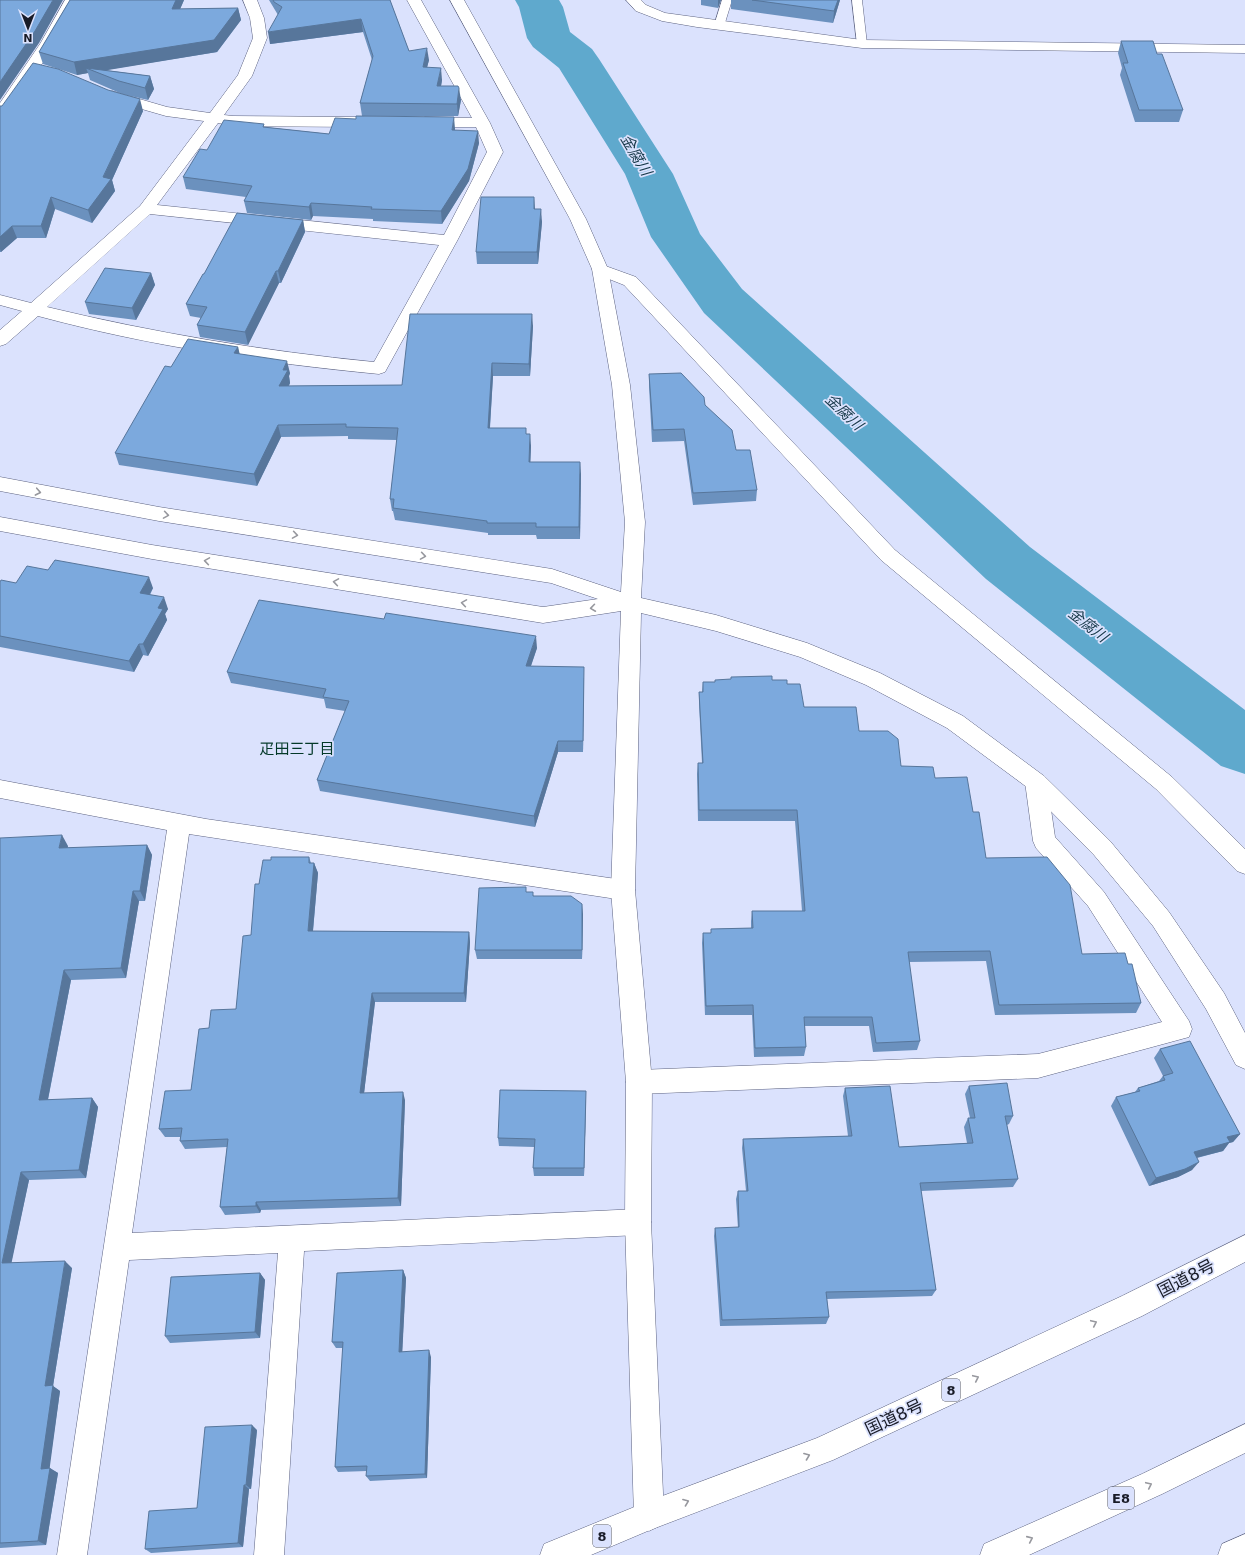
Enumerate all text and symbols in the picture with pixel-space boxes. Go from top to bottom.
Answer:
north arrow [8,8,48,48]
text: N [23,31,33,44]
water label: 金腐川 [617,131,656,181]
water label: 金腐川 [821,390,868,435]
one-way arrow [35,487,41,496]
one-way arrow [163,510,169,519]
one-way arrow [291,530,298,539]
one-way arrow [420,551,426,560]
one-way arrow [204,557,211,566]
one-way arrow [333,578,339,587]
one-way arrow [461,599,467,607]
one-way arrow [589,603,596,612]
water label: 金腐川 [1065,604,1113,647]
district label: 疋田三丁目 [259,740,335,758]
street label: 国道8号 [1154,1255,1218,1301]
one-way arrow [1091,1320,1098,1328]
one-way arrow [972,1375,980,1383]
road number: 8 [942,1379,960,1401]
street label: 国道8号 [862,1395,926,1439]
one-way arrow [804,1452,811,1460]
one-way arrow [1144,1482,1152,1490]
road number: E8 [1108,1487,1134,1509]
one-way arrow [682,1499,689,1507]
road number: 8 [593,1525,611,1547]
one-way arrow [1026,1536,1034,1544]

